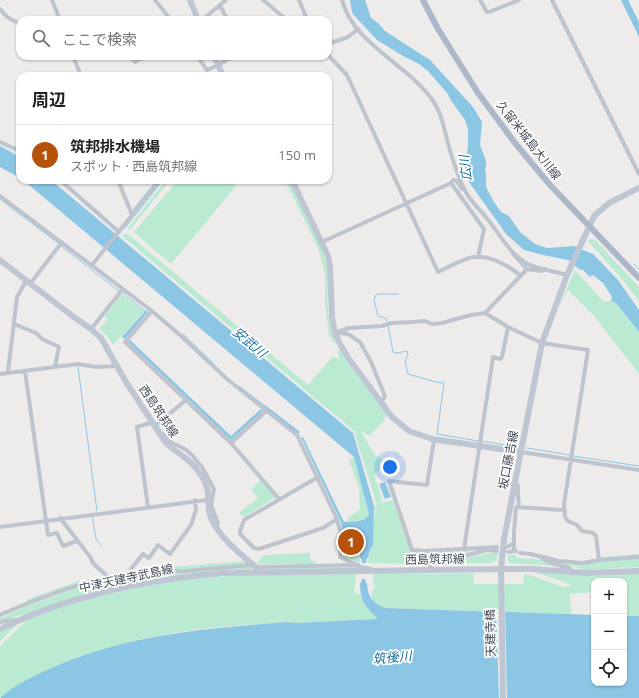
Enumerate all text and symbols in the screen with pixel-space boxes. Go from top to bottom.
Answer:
search box [16,16,332,60]
icon: search [30,27,52,49]
text: ここで検索 [62,29,137,49]
text: 周辺 [32,88,66,111]
street label: 久留米城島大川線 [493,97,565,183]
text: 筑邦排水機場 [70,136,160,156]
text: 1 [41,146,49,164]
text: 150 m [278,146,316,164]
water label: 広川 [454,152,476,182]
text: スポット · 西島筑邦線 [70,157,197,175]
water label: 安武川 [229,323,272,363]
street label: 西島筑邦線 [135,381,183,441]
street label: 坂口藤吉線 [494,429,522,491]
your location [380,457,400,477]
pin: 1 [338,527,364,557]
street label: 西島筑邦線 [405,550,465,568]
street label: 中津天建寺武島線 [77,560,175,596]
map controls [591,578,627,686]
button: + [591,578,627,614]
street label: 天建寺橋 [481,609,499,657]
button: − [591,614,627,650]
water label: 筑後川 [372,646,414,668]
button: locate [591,650,627,686]

